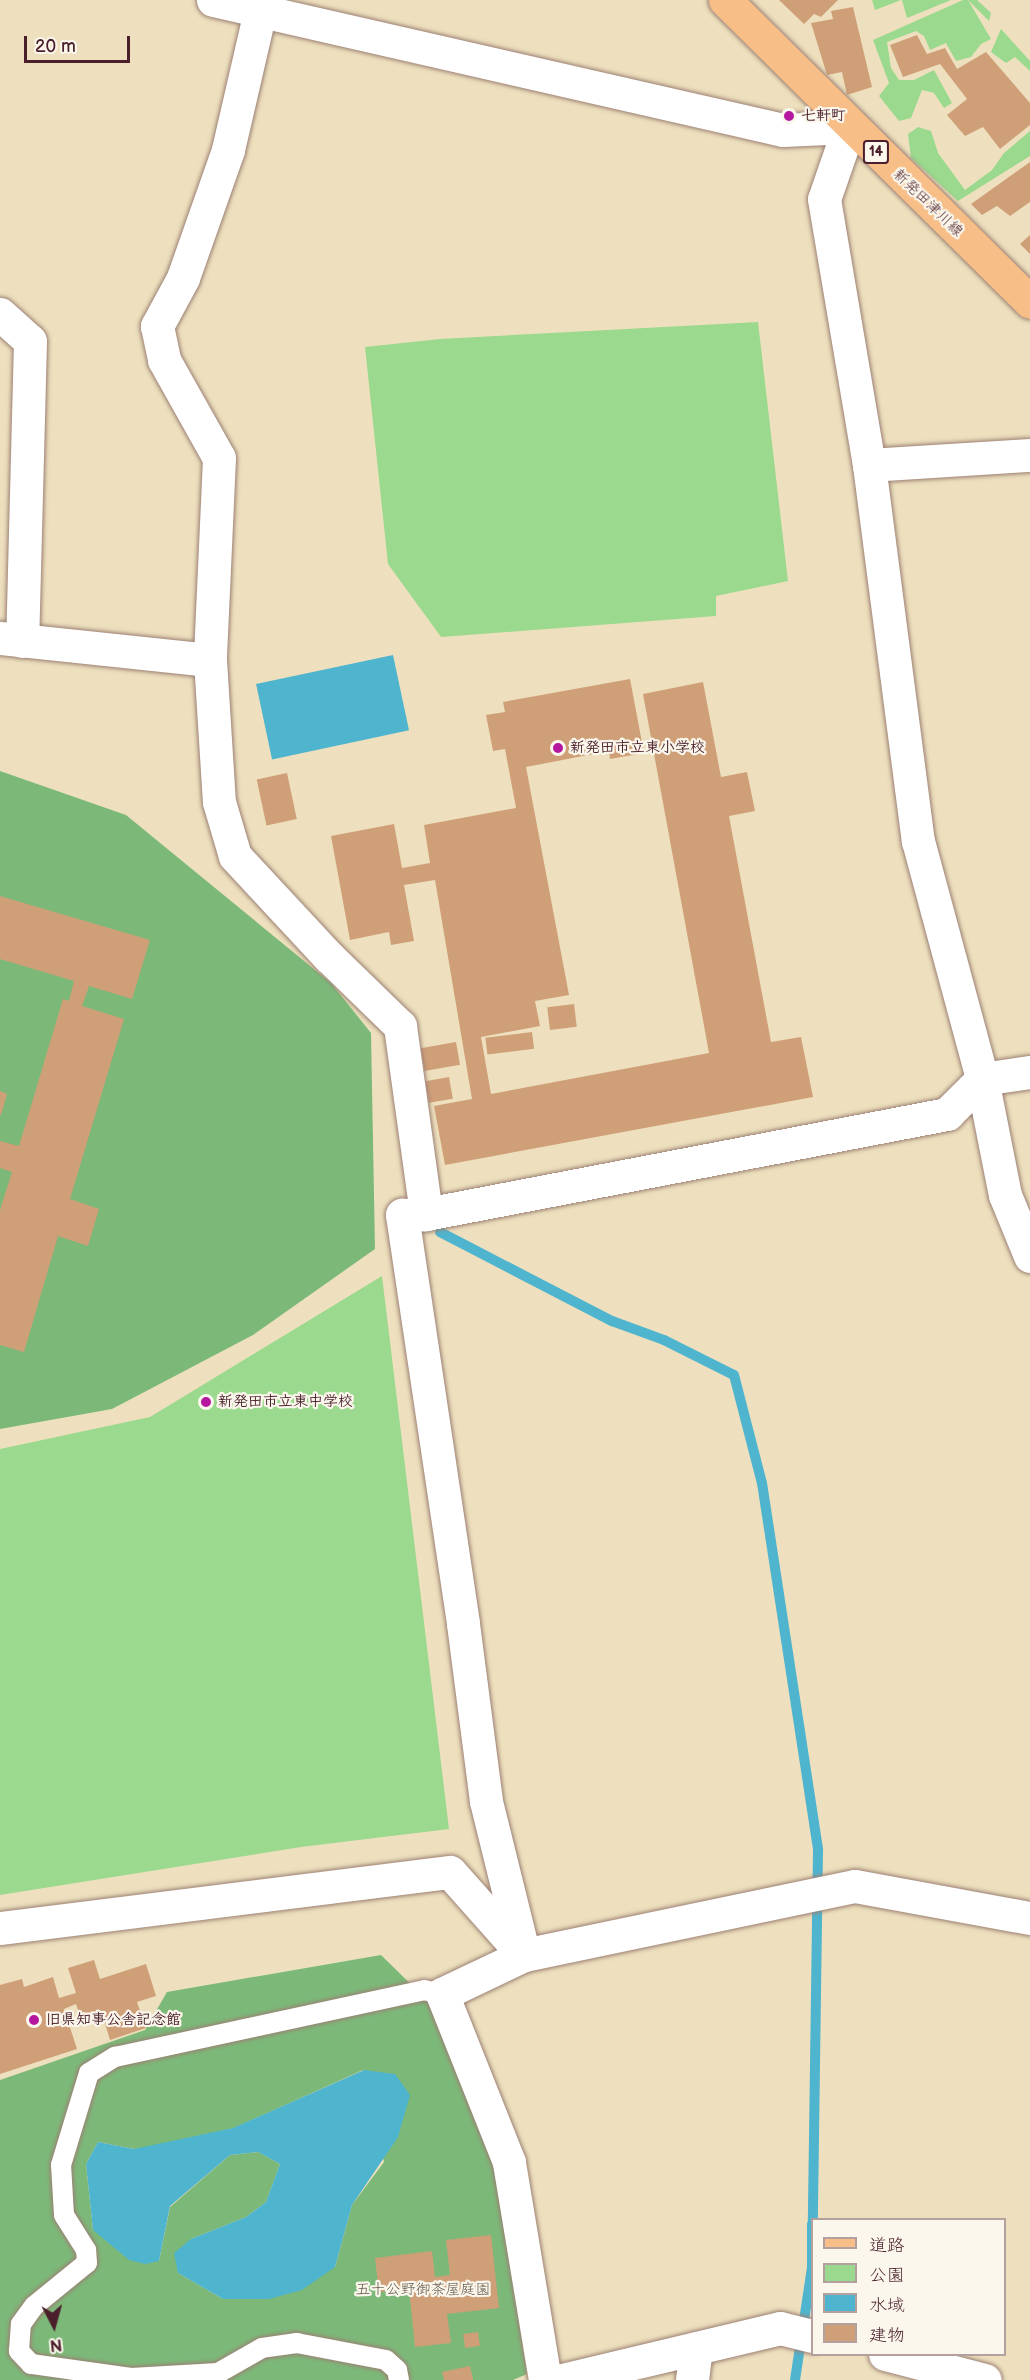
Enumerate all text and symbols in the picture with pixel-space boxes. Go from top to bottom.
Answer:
scale bar [27,24,134,62]
text: 20 m [35,36,76,57]
place label: 七軒町 [801,107,846,125]
marker: 七軒町 [782,109,796,123]
road number: 14 [862,141,890,163]
street label: 新発田津川線 [889,165,967,241]
place label: 新発田市立東小学校 [570,739,705,757]
marker: 新発田市立東小学校 [551,741,565,755]
place label: 新発田市立東中学校 [218,1393,353,1411]
marker: 新発田市立東中学校 [199,1395,213,1409]
place label: 旧県知事公舎記念館 [46,2011,181,2029]
marker: 旧県知事公舎記念館 [27,2013,41,2027]
legend [811,2218,1006,2356]
text: 道路 [869,2235,905,2256]
text: 公園 [869,2265,905,2286]
park label: 五十公野御茶屋庭園 [356,2281,490,2299]
text: 水域 [869,2295,905,2316]
north arrow [24,2296,84,2356]
text: 建物 [869,2325,905,2346]
text: N [49,2334,63,2354]

